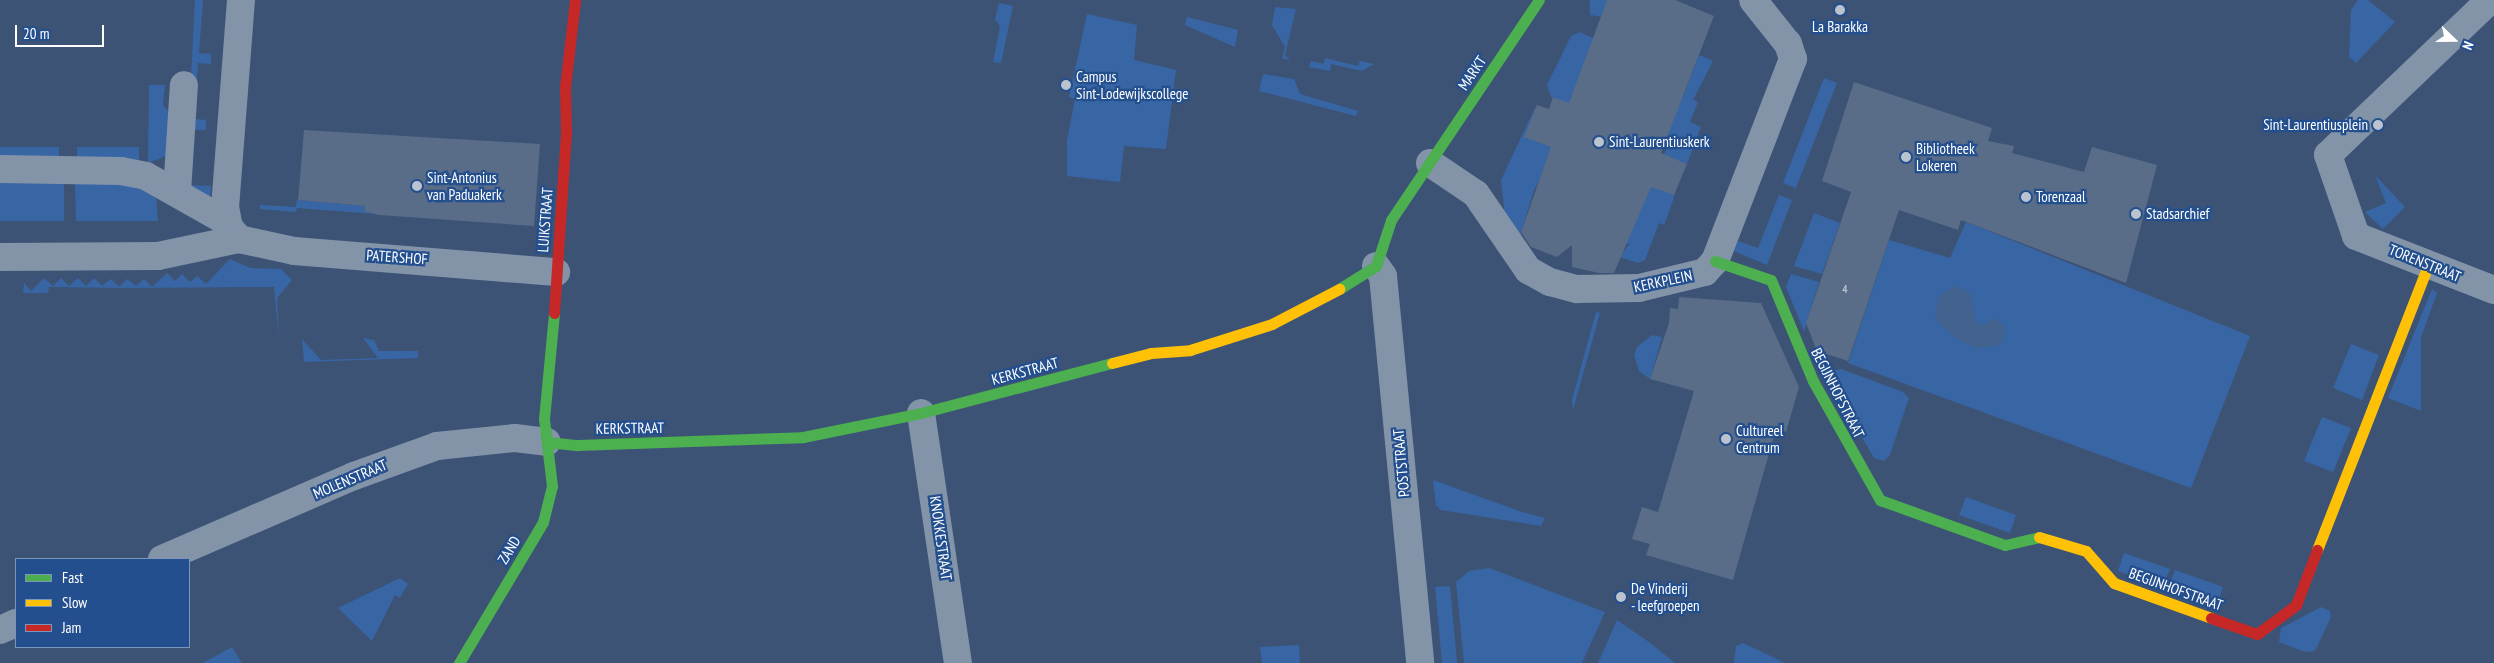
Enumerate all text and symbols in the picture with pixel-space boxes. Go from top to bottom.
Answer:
marker: La Barakka [1834,4,1846,16]
scale bar [18,15,106,47]
north arrow [2429,15,2479,65]
place label: La Barakka [1812,18,1868,36]
text: 20 m [23,24,49,43]
text: N [2458,39,2478,52]
street label: MARKT [1454,52,1490,94]
place label: Campus Sint-Lodewijkscollege [1076,67,1189,102]
marker: Campus Sint-Lodewijkscollege [1060,79,1072,91]
place label: Sint-Laurentiusplein [2263,116,2368,134]
marker: Sint-Laurentiusplein [2372,119,2384,131]
place label: Sint-Laurentiuskerk [1609,133,1710,151]
marker: Sint-Laurentiuskerk [1593,136,1605,148]
place label: Bibliotheek Lokeren [1916,139,1975,174]
marker: Bibliotheek Lokeren [1900,151,1912,163]
place label: Sint-Antonius van Paduakerk [427,168,502,203]
marker: Sint-Antonius van Paduakerk [411,180,423,192]
street label: LUIKSTRAAT [534,187,556,253]
place label: Torenzaal [2036,188,2085,206]
marker: Torenzaal [2020,191,2032,203]
place label: Stadsarchief [2146,205,2209,223]
marker: Stadsarchief [2130,208,2142,220]
street label: TORENSTRAAT [2386,240,2464,286]
street label: PATERSHOF [366,246,428,268]
street label: KERKPLEIN [1632,266,1694,296]
house number: 4 [1842,282,1848,296]
street label: BEGIJNHOFSTRAAT [1808,345,1868,441]
street label: KERKSTRAAT [990,353,1060,389]
street label: KERKSTRAAT [596,418,664,438]
place label: Cultureel Centrum [1736,421,1783,456]
street label: POSTSTRAAT [1389,428,1413,498]
marker: Cultureel Centrum [1720,433,1732,445]
street label: MOLENSTRAAT [310,455,390,503]
street label: KNOKKESTRAAT [926,495,956,581]
street label: ZAND [494,533,524,567]
legend [15,558,190,648]
street label: BEGIJNHOFSTRAAT [2127,564,2225,614]
text: Fast [62,568,83,587]
place label: De Vinderij - leefgroepen [1631,579,1701,614]
marker: De Vinderij - leefgroepen [1615,591,1627,603]
text: Slow [62,593,87,612]
text: Jam [62,618,81,637]

